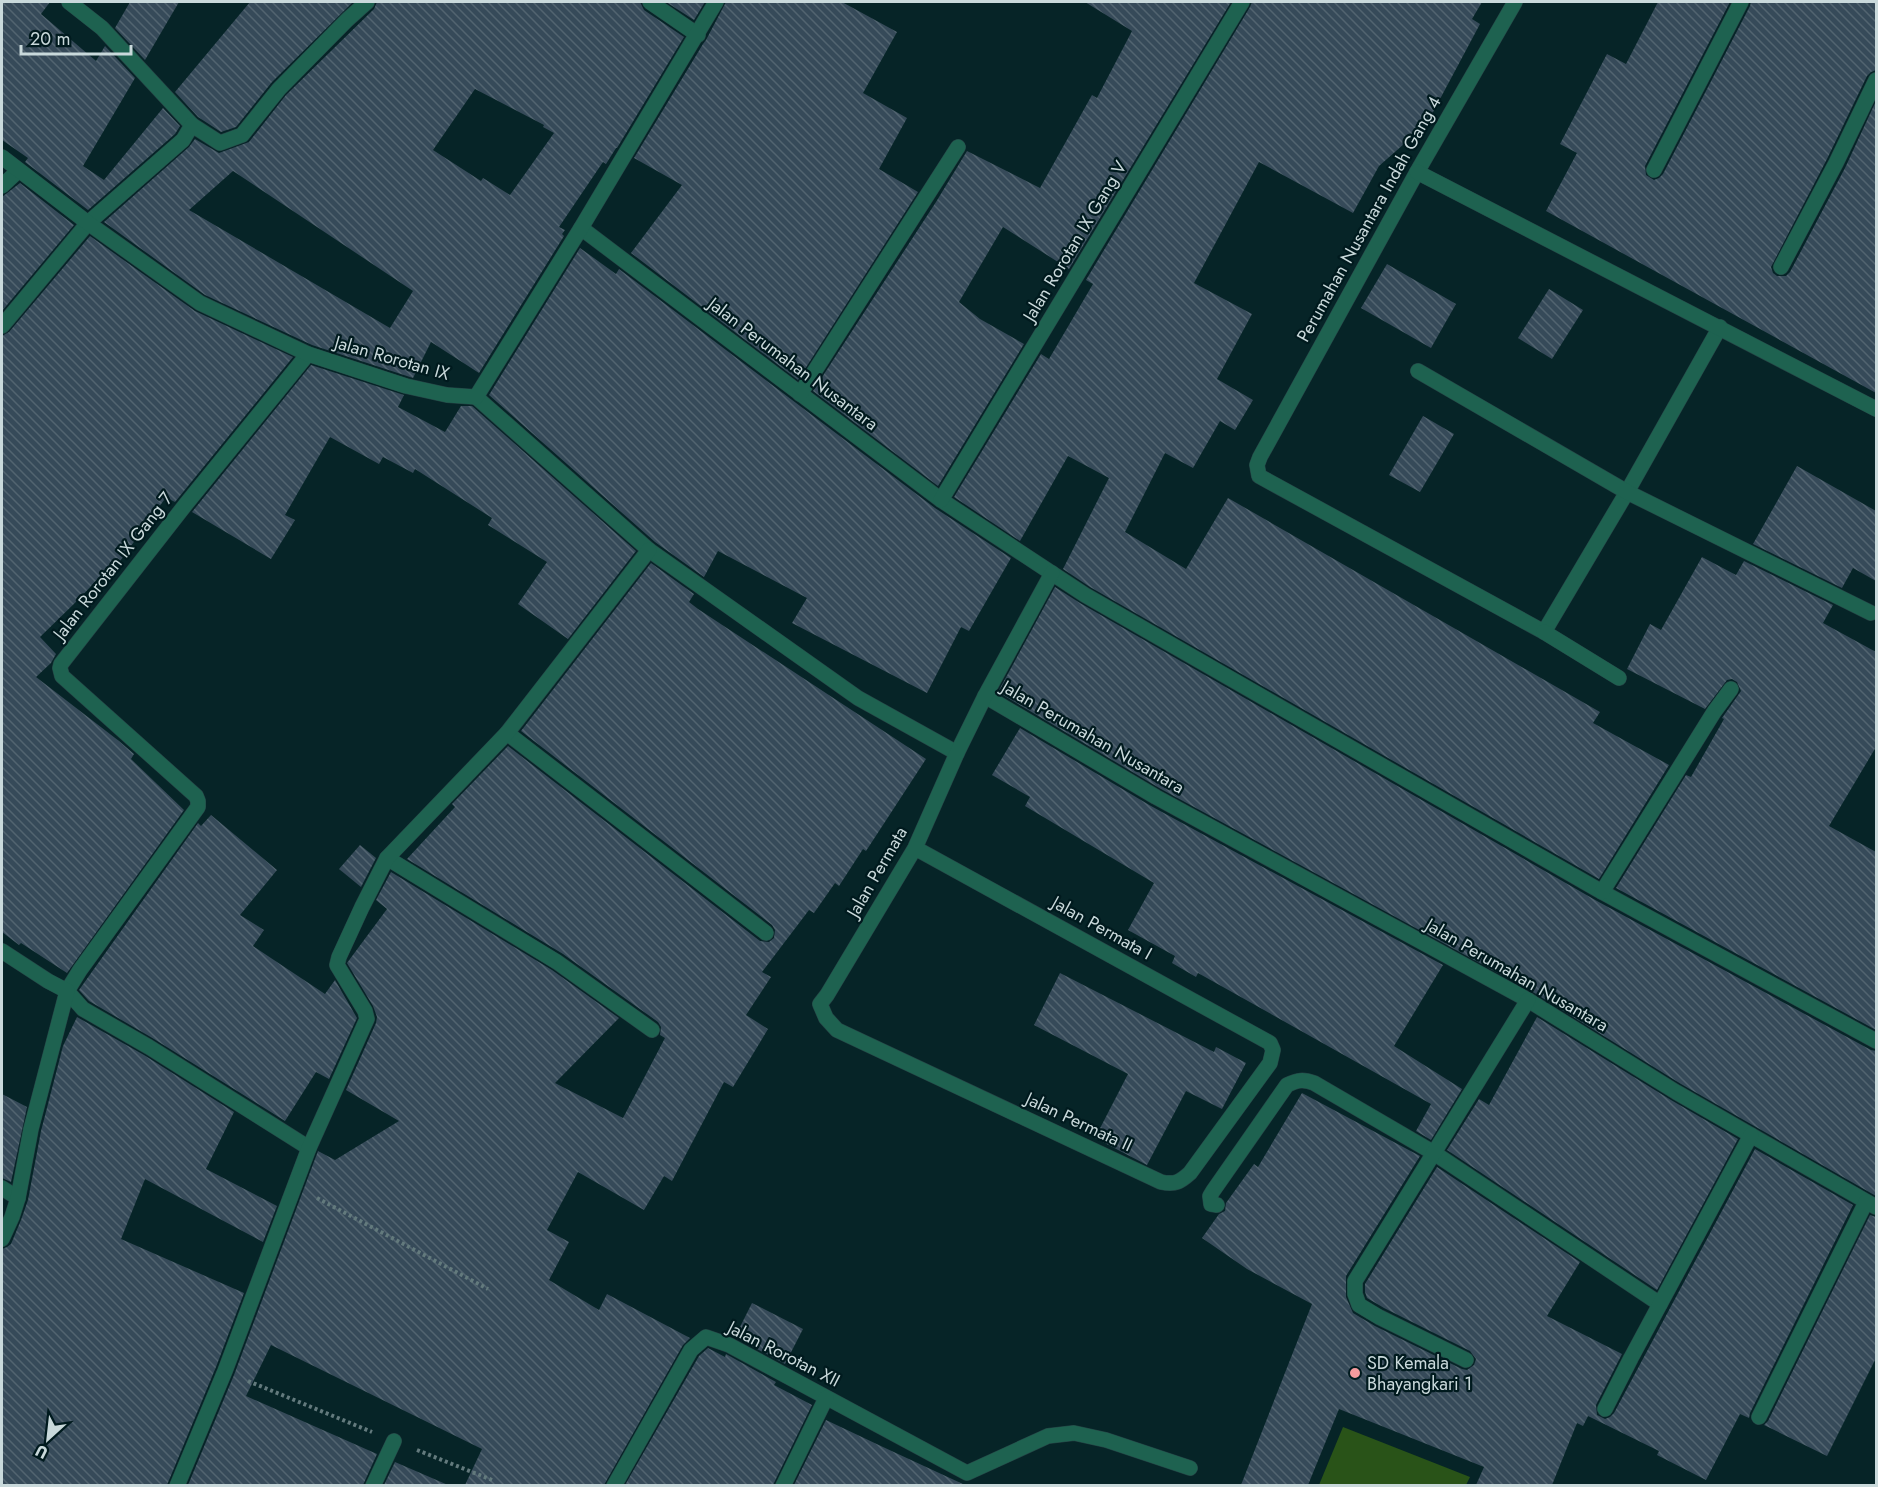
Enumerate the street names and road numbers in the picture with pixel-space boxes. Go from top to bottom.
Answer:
street label: Perumahan Nusantara Indah Gang 4 [1290,91,1448,347]
street label: Jalan Rorotan IX Gang V [1016,156,1133,328]
street label: Jalan Perumahan Nusantara [701,290,884,437]
street label: Jalan Rorotan IX [330,329,453,387]
street label: Jalan Rorotan IX Gang 7 [46,486,179,647]
street label: Jalan Perumahan Nusantara [995,673,1189,800]
street label: Jalan Permata [839,822,914,924]
street label: Jalan Permata I [1045,889,1157,966]
street label: Jalan Perumahan Nusantara [1419,911,1613,1038]
street label: Jalan Permata II [1019,1085,1137,1158]
street label: Jalan Rorotan XII [722,1314,845,1393]

